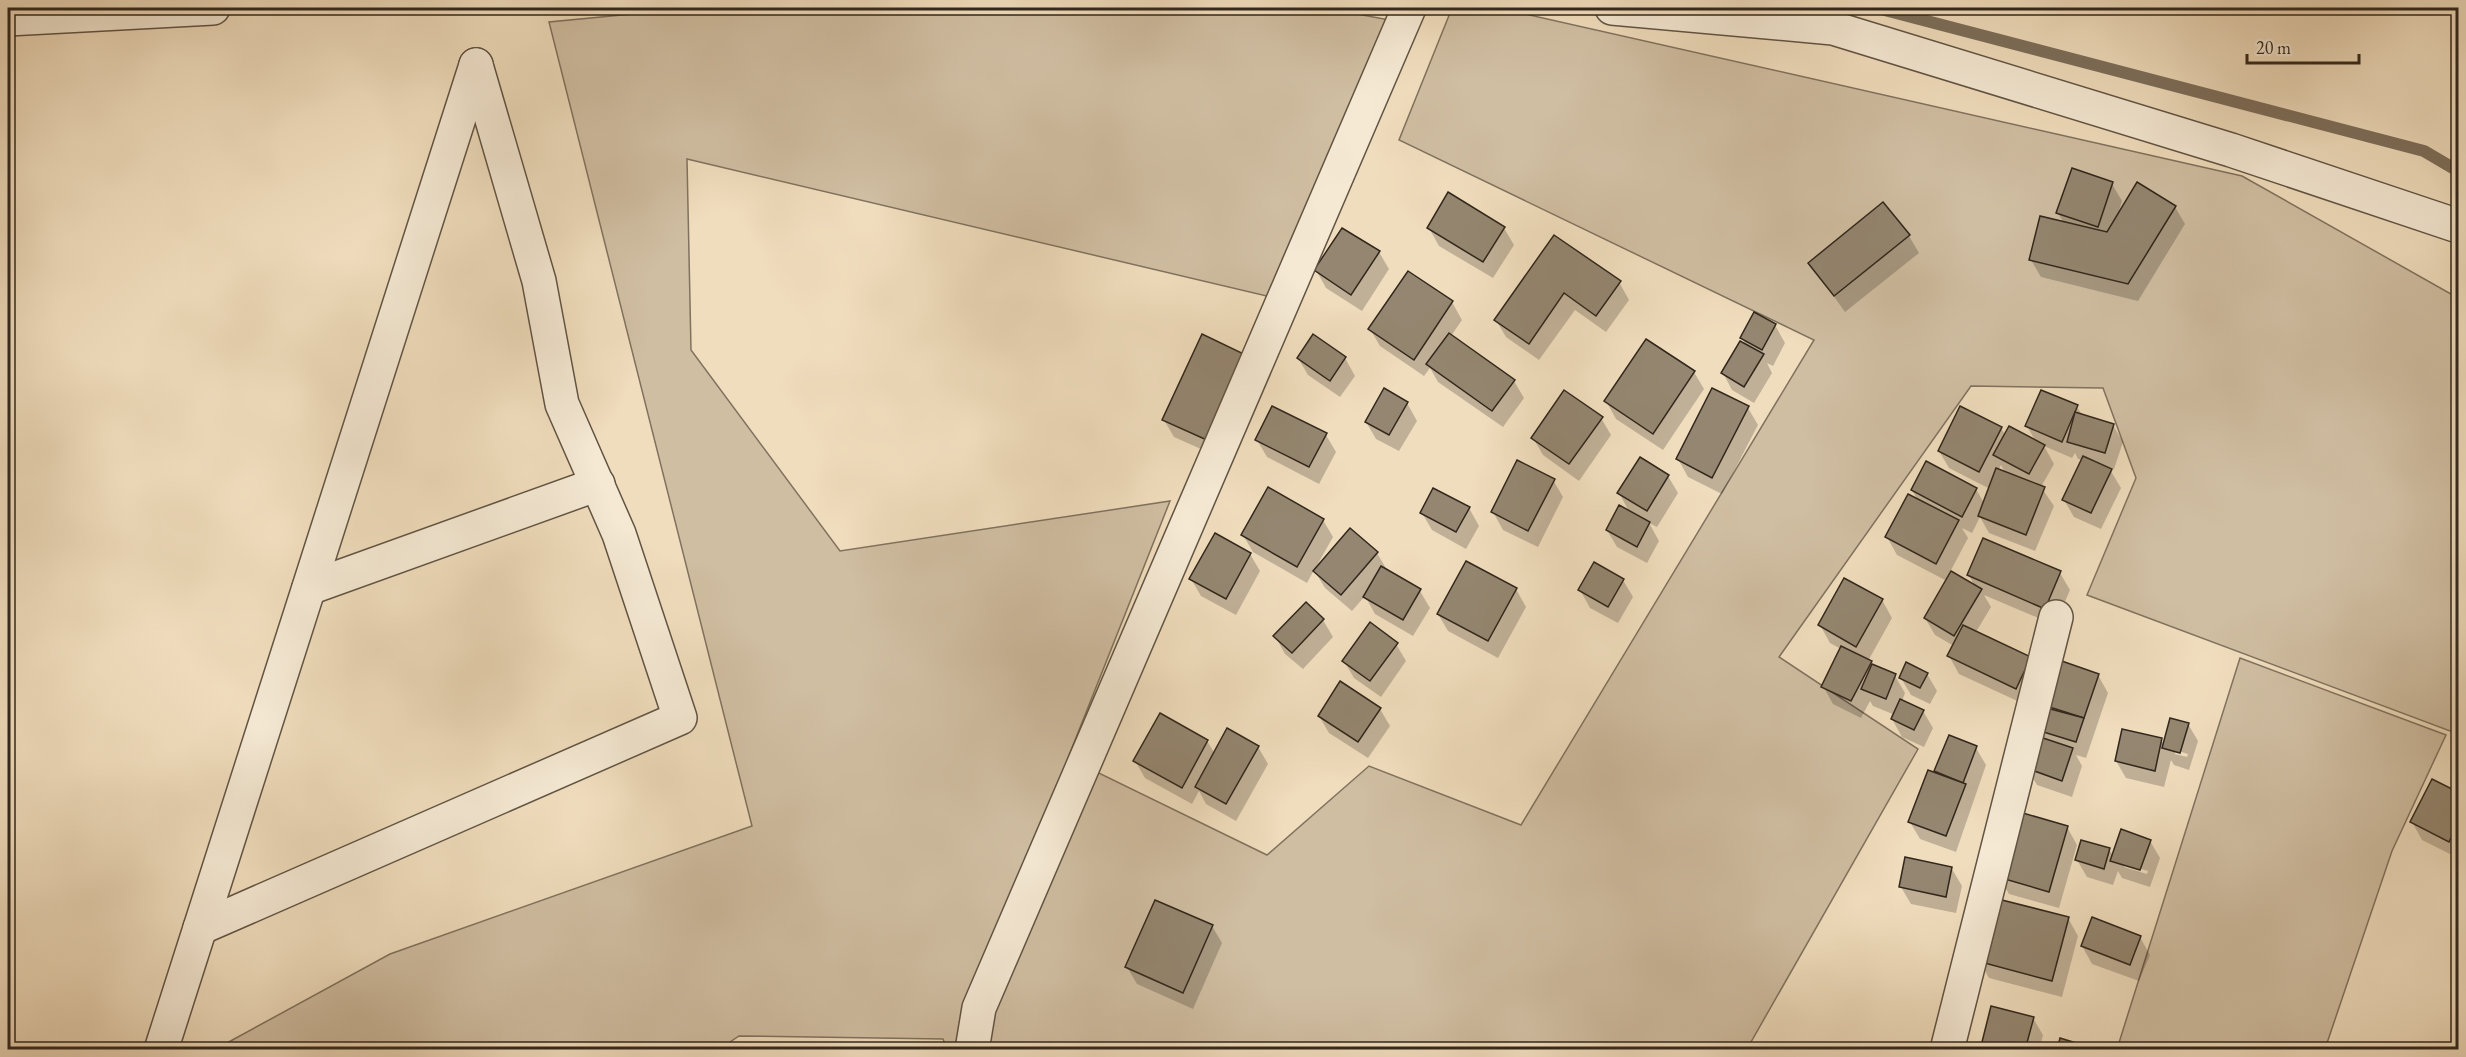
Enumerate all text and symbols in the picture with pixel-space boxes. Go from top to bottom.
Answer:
scale bar [2247,27,2360,65]
text: 20 m [2256,36,2291,59]

